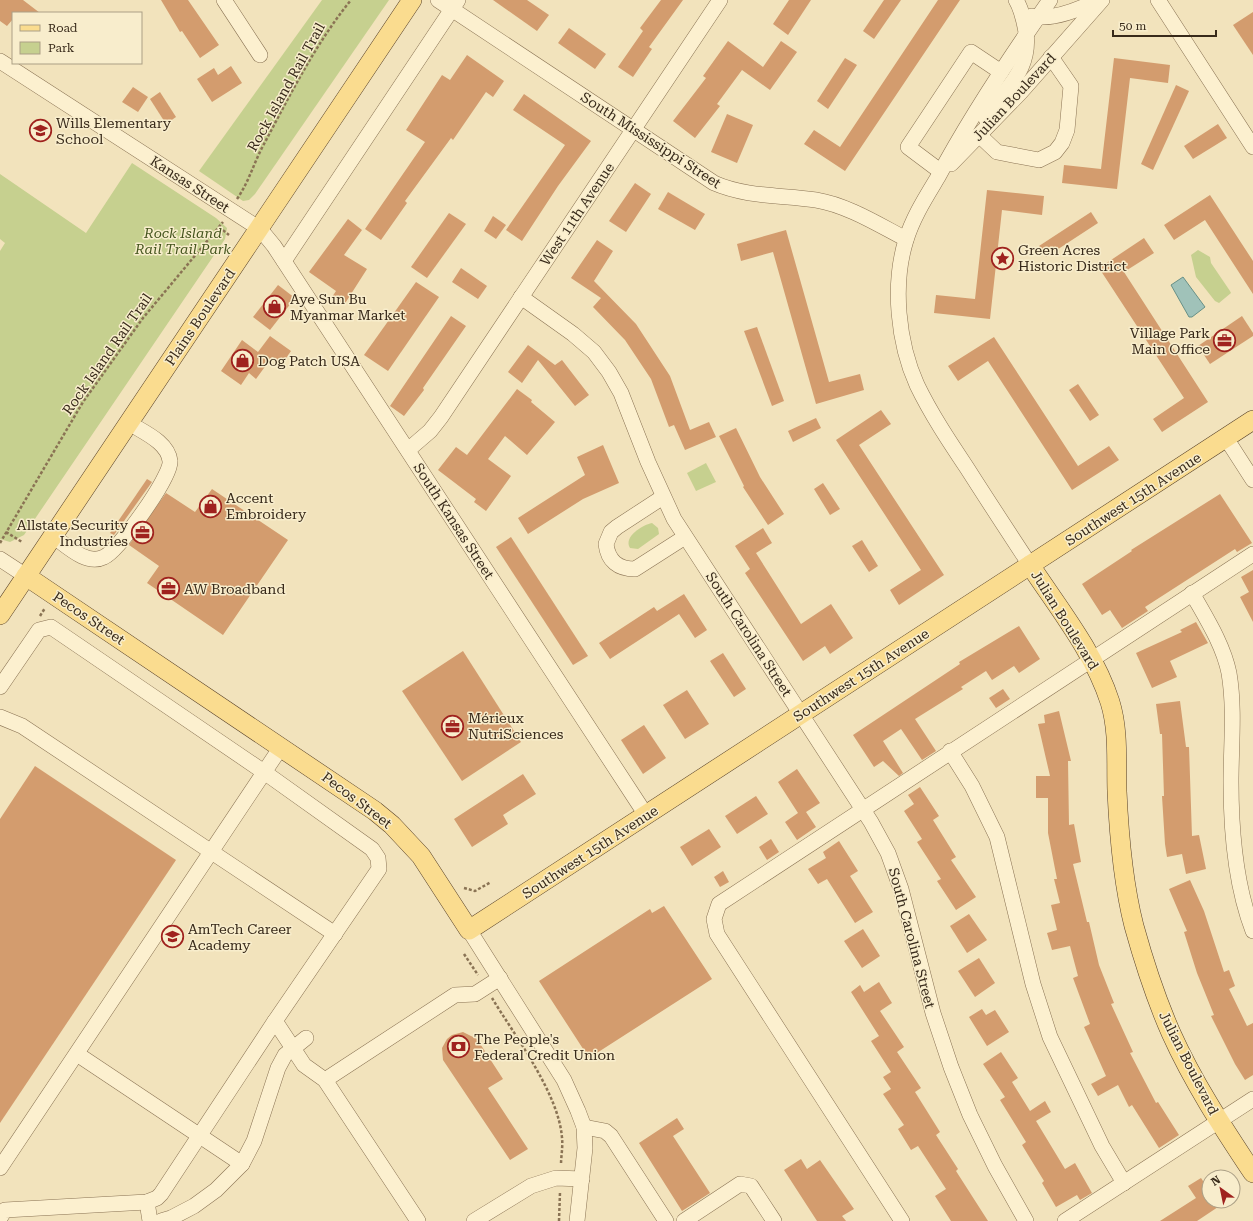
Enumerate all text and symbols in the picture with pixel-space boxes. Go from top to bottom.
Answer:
legend [12,12,142,64]
scale bar [1113,12,1216,38]
street label: Rock Island Rail Trail [244,19,328,154]
text: 50 m [1119,19,1146,33]
text: Road [48,21,78,35]
text: Park [48,41,75,55]
street label: Julian Boulevard [969,50,1059,144]
street label: South Mississippi Street [578,89,724,191]
place label: Wills Elementary School [56,115,172,147]
school or university icon: Wills Elementary School [28,118,54,144]
street label: Kansas Street [147,152,233,216]
street label: West 11th Avenue [537,159,617,268]
park label: Rock Island Rail Trail Park [134,225,231,257]
place label: Green Acres Historic District [1018,242,1127,274]
place icon: Green Acres Historic District [989,245,1015,271]
street label: Plains Boulevard [162,266,238,368]
street label: Rock Island Rail Trail [59,290,155,418]
place label: Aye Sun Bu Myanmar Market [290,291,405,323]
shop icon: Aye Sun Bu Myanmar Market [261,294,287,320]
place label: Village Park Main Office [1130,325,1210,357]
office icon: Village Park Main Office [1212,328,1238,354]
shop icon: Dog Patch USA [229,348,255,374]
place label: Dog Patch USA [258,353,360,369]
street label: Southwest 15th Avenue [1062,449,1204,549]
street label: South Kansas Street [410,460,498,582]
place label: Accent Embroidery [226,490,307,522]
shop icon: Accent Embroidery [197,493,223,519]
place label: Allstate Security Industries [17,517,129,549]
office icon: Allstate Security Industries [130,520,156,546]
street label: Julian Boulevard [1028,567,1102,673]
street label: South Carolina Street [703,569,795,699]
office icon: AW Broadband [155,576,181,602]
place label: AW Broadband [184,581,285,597]
street label: Pecos Street [50,588,128,648]
street label: Southwest 15th Avenue [790,625,932,725]
place label: Mérieux NutriSciences [468,710,564,742]
office icon: Mérieux NutriSciences [440,713,466,739]
street label: Pecos Street [319,769,395,831]
street label: Southwest 15th Avenue [519,802,661,902]
street label: South Carolina Street [886,866,938,1010]
place label: AmTech Career Academy [188,921,292,953]
school or university icon: AmTech Career Academy [159,924,185,950]
street label: Julian Boulevard [1156,1009,1222,1117]
place label: The People's Federal Credit Union [474,1031,615,1063]
bank icon: The People's Federal Credit Union [446,1034,472,1060]
north arrow [1201,1169,1241,1209]
text: N [1209,1173,1223,1189]

